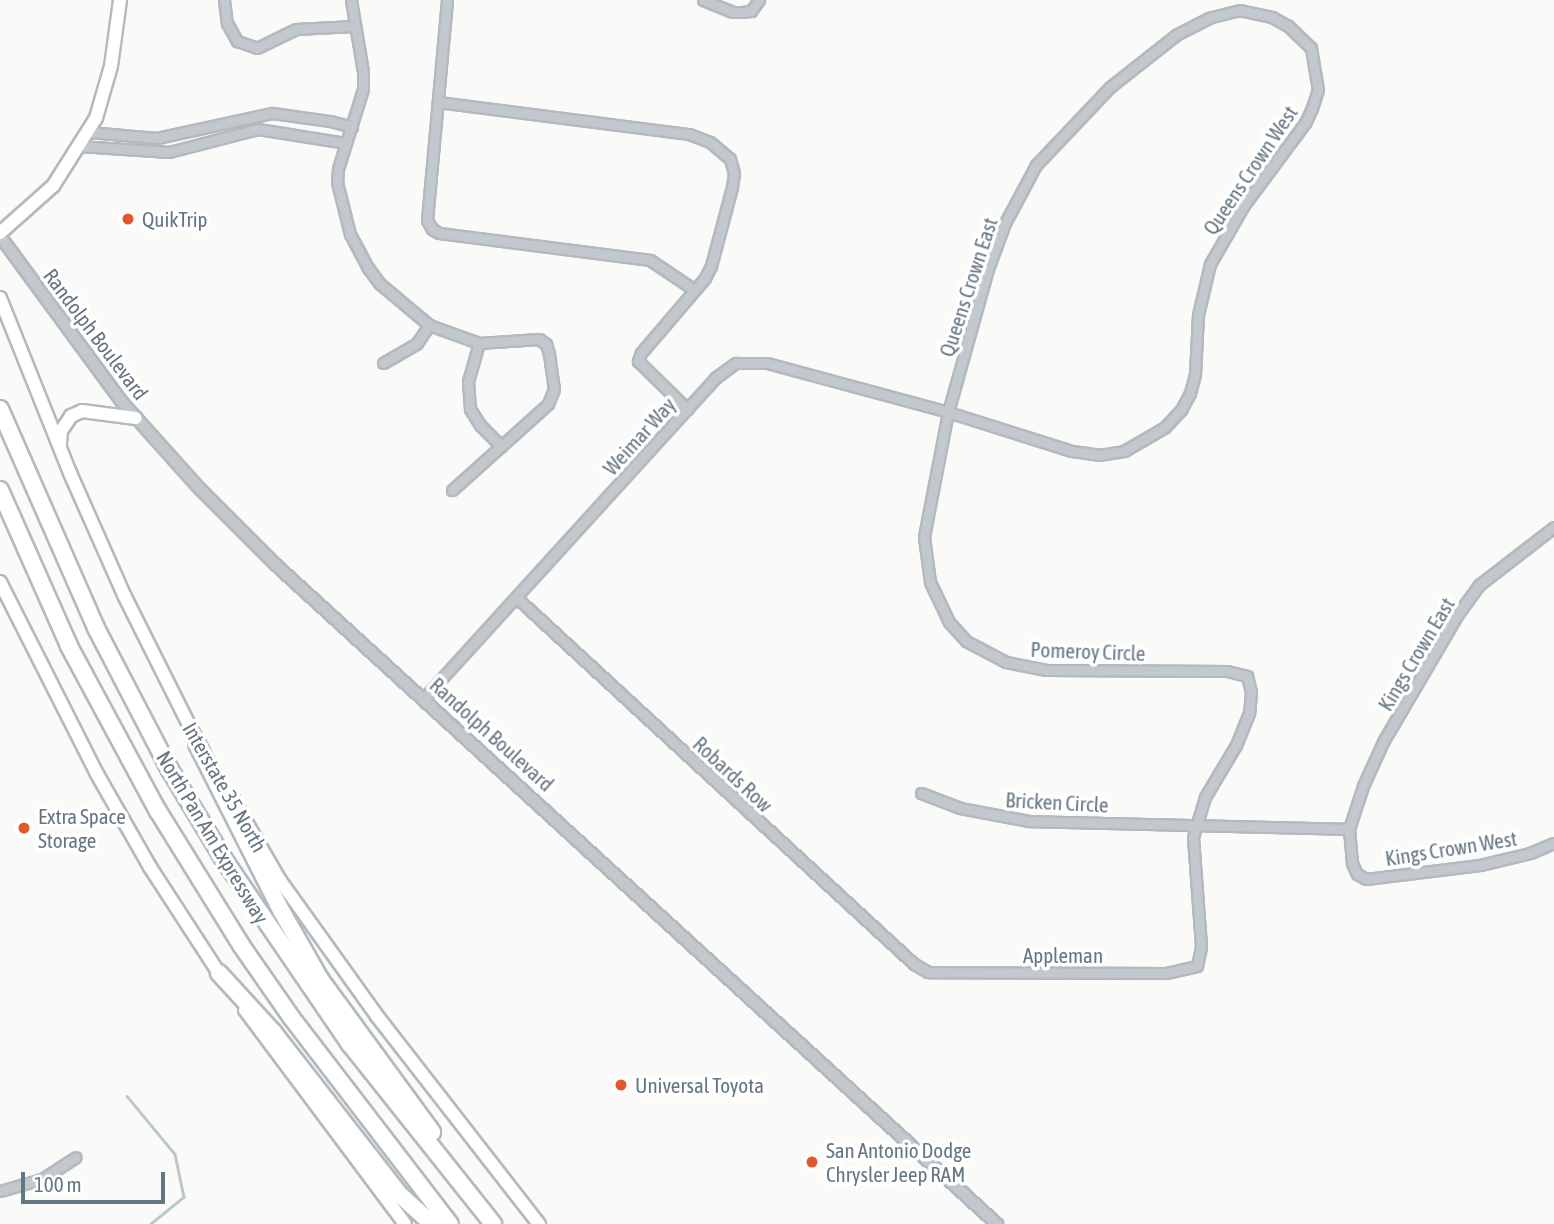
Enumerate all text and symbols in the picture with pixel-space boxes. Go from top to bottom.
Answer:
street label: Queens Crown West [1198,101,1302,239]
place label: QuikTrip [142,206,207,232]
marker: QuikTrip [120,211,136,227]
street label: Queens Crown East [934,214,1002,360]
street label: Randolph Boulevard [38,263,154,405]
street label: Weimar Way [598,392,680,480]
street label: Kings Crown East [1372,593,1460,715]
street label: Pomeroy Circle [1030,636,1146,666]
street label: Randolph Boulevard [425,672,559,796]
street label: Interstate 35 North [178,718,272,856]
street label: Robards Row [688,731,778,817]
street label: North Pan Am Expressway [151,746,275,928]
street label: Bricken Circle [1005,787,1109,817]
place label: Extra Space Storage [38,803,126,853]
marker: Extra Space Storage [16,820,32,836]
street label: Kings Crown West [1383,825,1519,871]
street label: Appleman [1023,942,1103,968]
place label: Universal Toyota [635,1072,764,1098]
marker: Universal Toyota [613,1077,629,1093]
place label: San Antonio Dodge Chrysler Jeep RAM [826,1137,971,1187]
marker: San Antonio Dodge Chrysler Jeep RAM [804,1154,820,1170]
scale bar [24,1158,168,1202]
text: 100 m [34,1172,82,1196]

